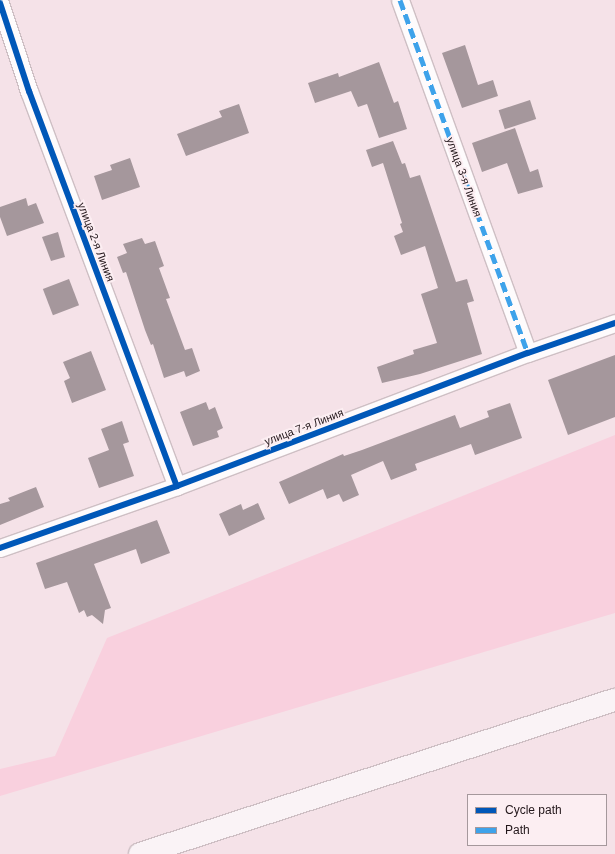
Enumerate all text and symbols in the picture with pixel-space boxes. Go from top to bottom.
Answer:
street label: улица 3-я Линия [443,135,485,219]
street label: улица 2-я Линия [75,201,117,283]
street label: улица 7-я Линия [263,406,345,448]
legend [467,794,607,846]
text: Cycle path [505,803,562,817]
text: Path [505,823,530,837]

